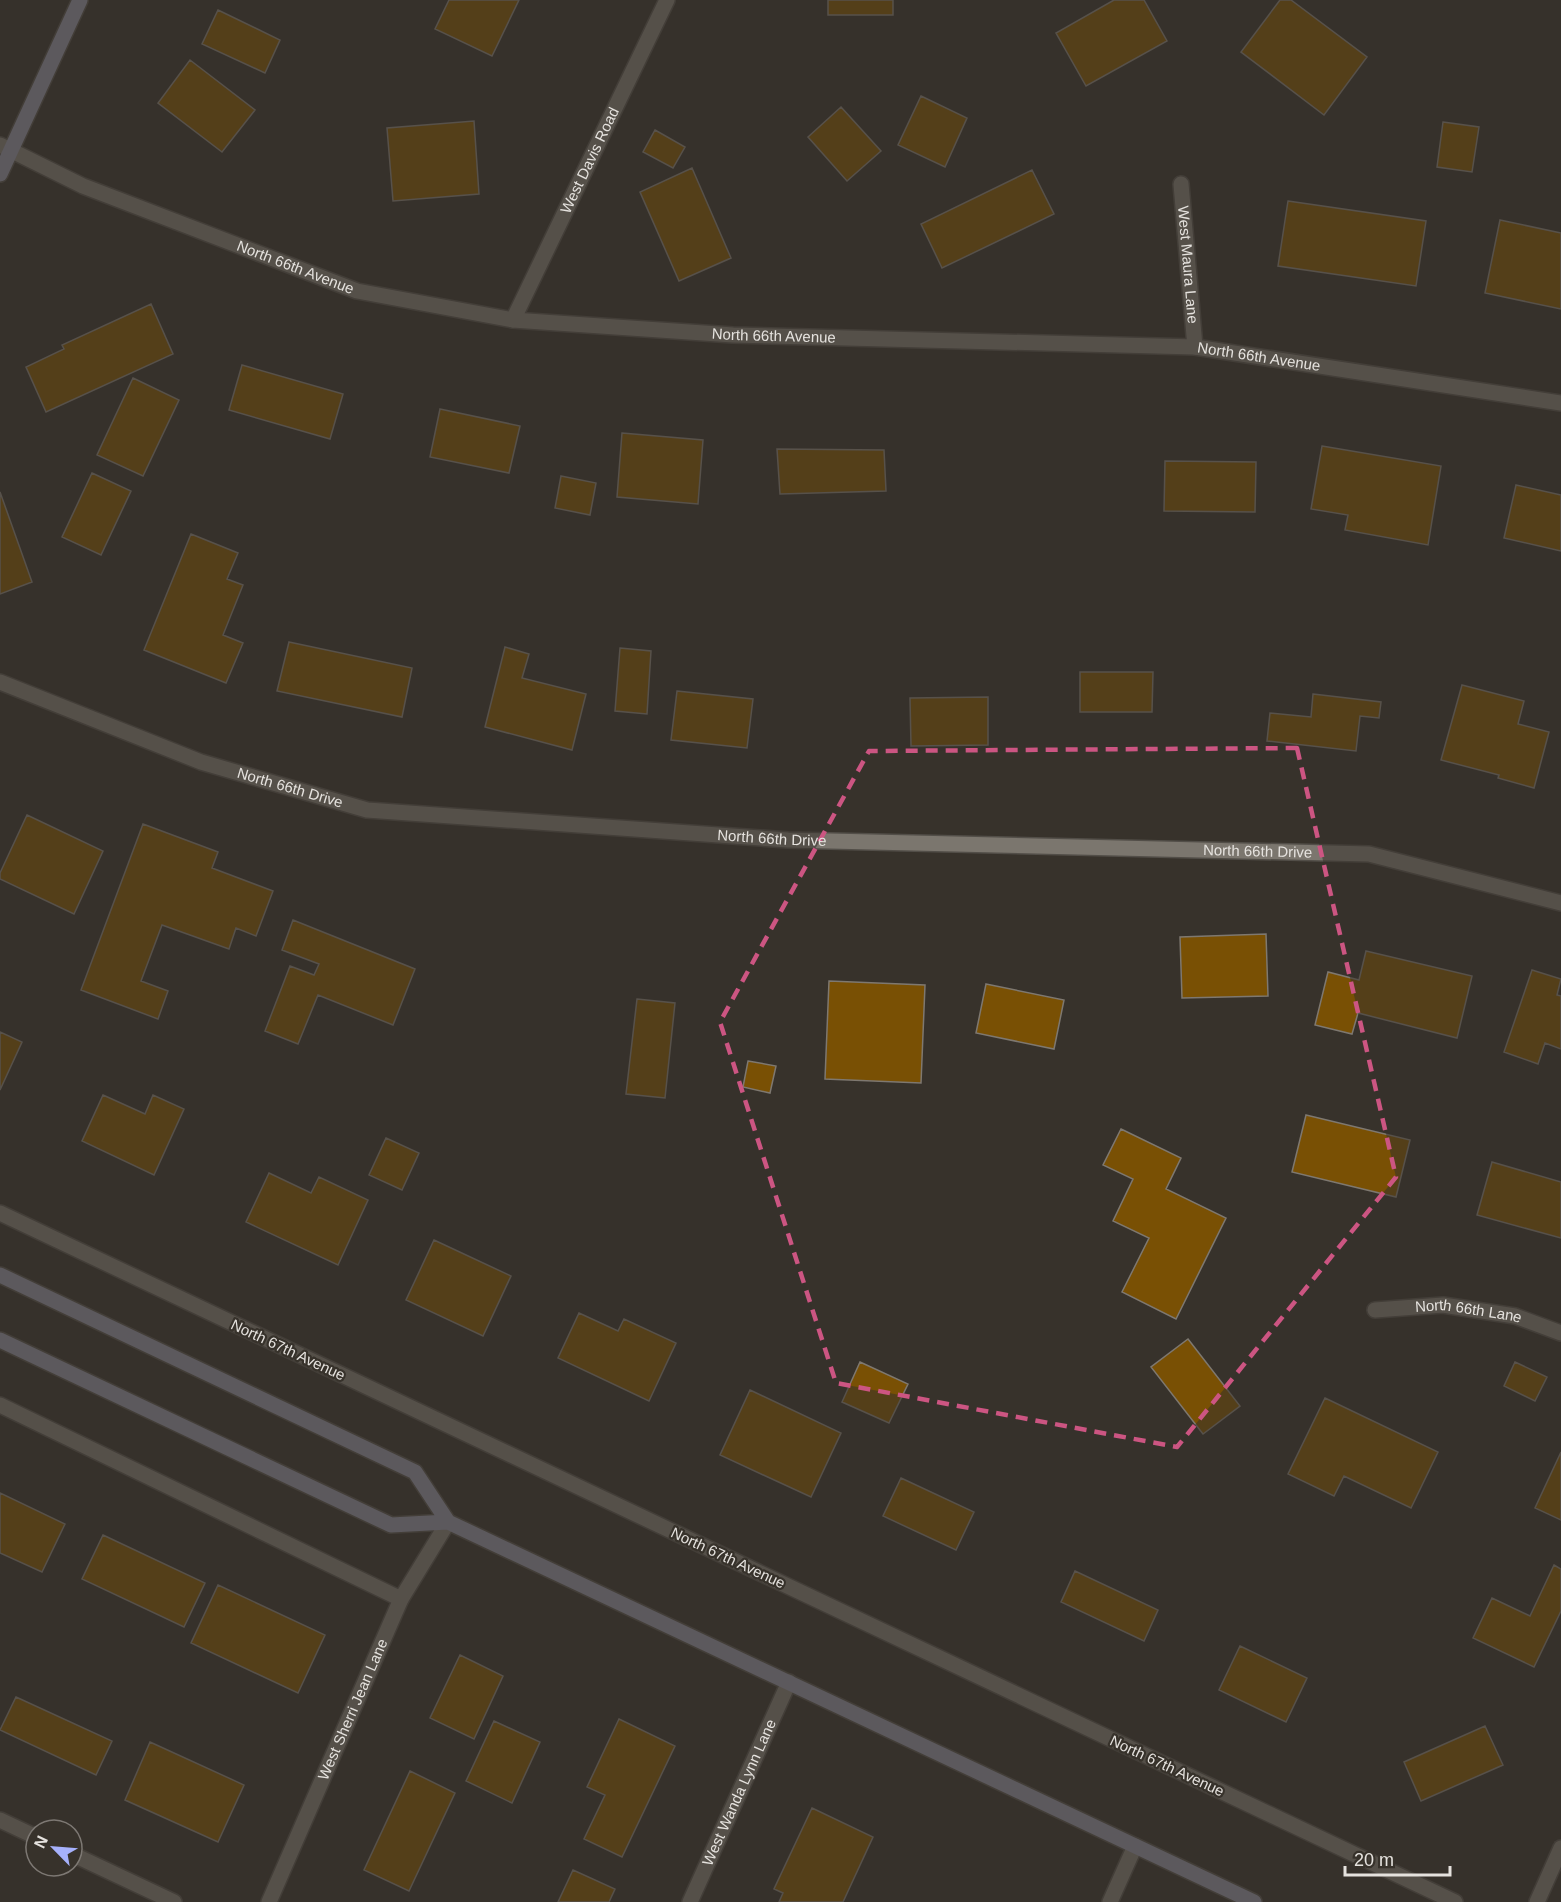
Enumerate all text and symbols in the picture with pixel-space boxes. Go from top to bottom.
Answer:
street label: West Davis Road [557,104,622,216]
street label: West Maura Lane [1175,205,1202,324]
street label: North 66th Avenue [235,237,356,297]
street label: North 66th Avenue [711,325,836,346]
street label: North 66th Avenue [1196,339,1322,374]
street label: North 66th Drive [235,764,345,811]
street label: North 66th Drive [717,826,827,849]
street label: North 66th Drive [1203,841,1313,861]
street label: North 66th Lane [1414,1296,1524,1326]
street label: North 67th Avenue [228,1316,348,1383]
street label: North 67th Avenue [668,1524,788,1591]
street label: West Sherri Jean Lane [314,1636,391,1783]
street label: West Wanda Lynn Lane [698,1716,779,1868]
street label: North 67th Avenue [1107,1732,1227,1799]
north arrow [24,1818,84,1878]
text: N [31,1833,51,1851]
scale bar [1345,1839,1450,1877]
text: 20 m [1354,1850,1394,1870]

